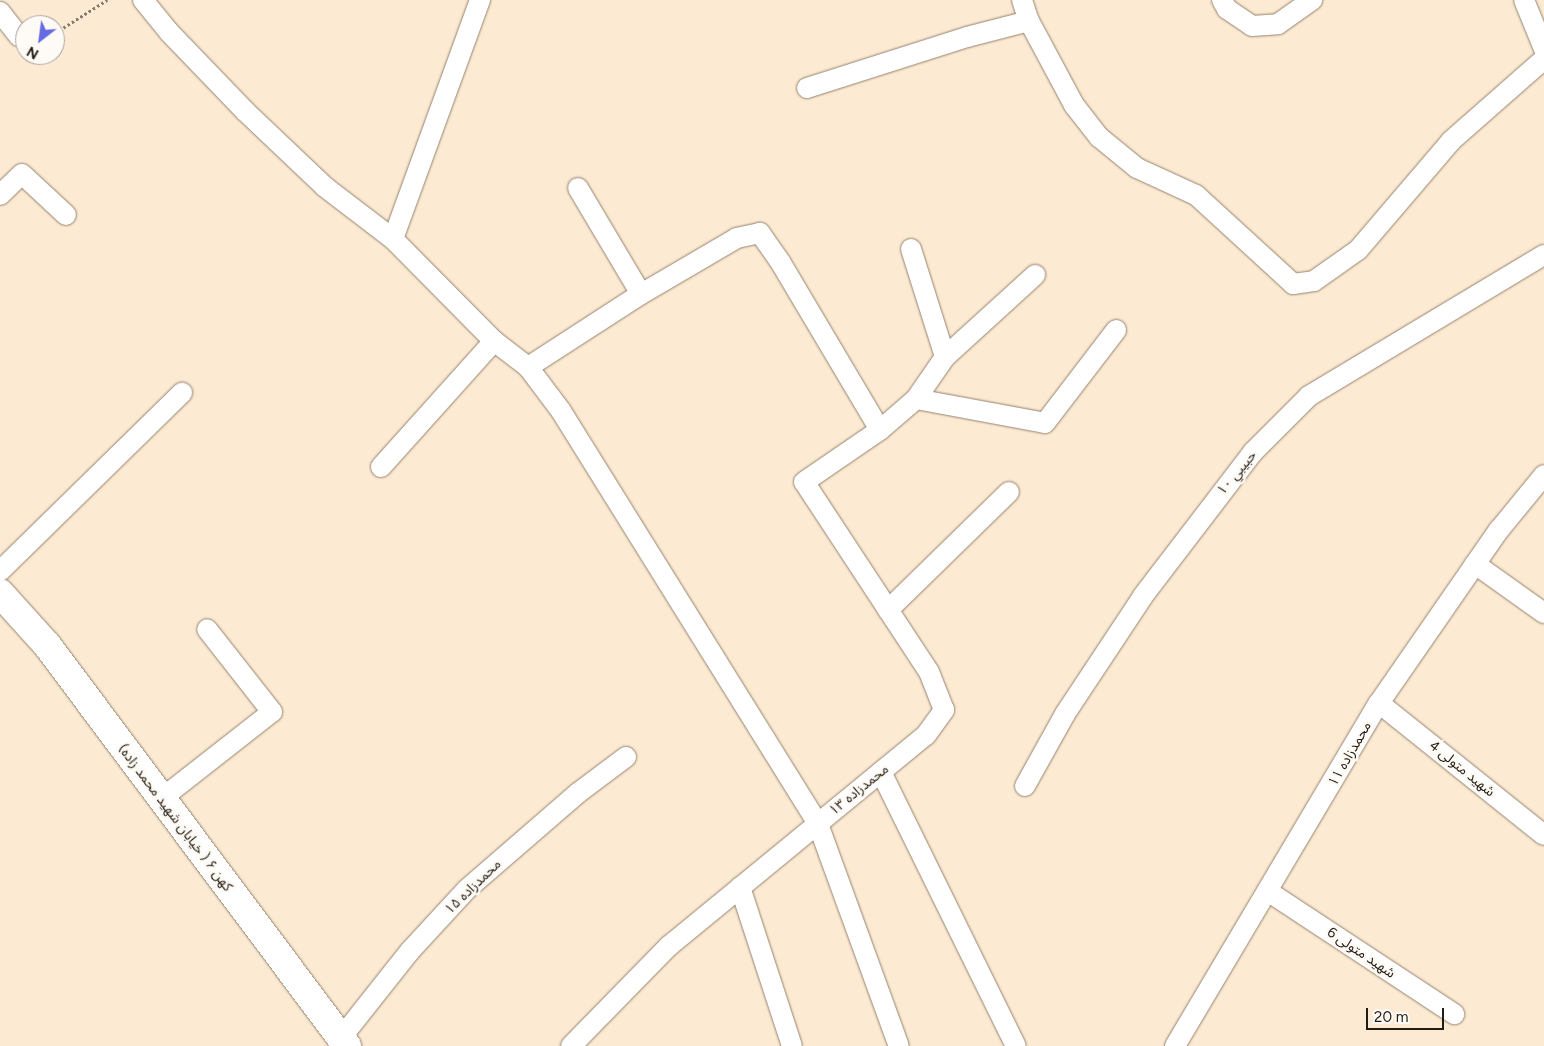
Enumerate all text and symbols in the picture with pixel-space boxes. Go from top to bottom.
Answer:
north arrow [15,15,65,65]
text: N [24,42,42,63]
street label: حبيبي ١٠ [1214,447,1260,499]
street label: محمدزاده ۱۱ [1325,719,1375,789]
street label: شهید متولی 4 [1426,737,1498,801]
street label: کهن ۶ ( خیابان شهید محمد زاده) [114,741,236,895]
street label: محمدزاده ۱۳ [826,761,892,819]
street label: محمدزاده ۱۵ [441,856,505,918]
street label: شهید متولی 6 [1324,924,1398,982]
scale bar [1369,998,1446,1030]
text: 20 m [1374,1008,1408,1026]

